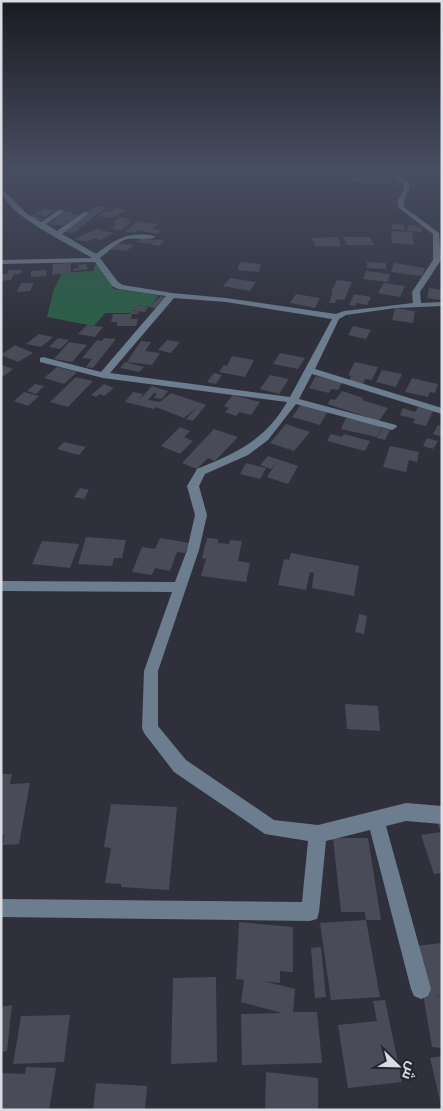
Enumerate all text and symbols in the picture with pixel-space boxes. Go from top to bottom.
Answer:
north arrow [373,1041,423,1091]
text: ش [398,1059,421,1083]

